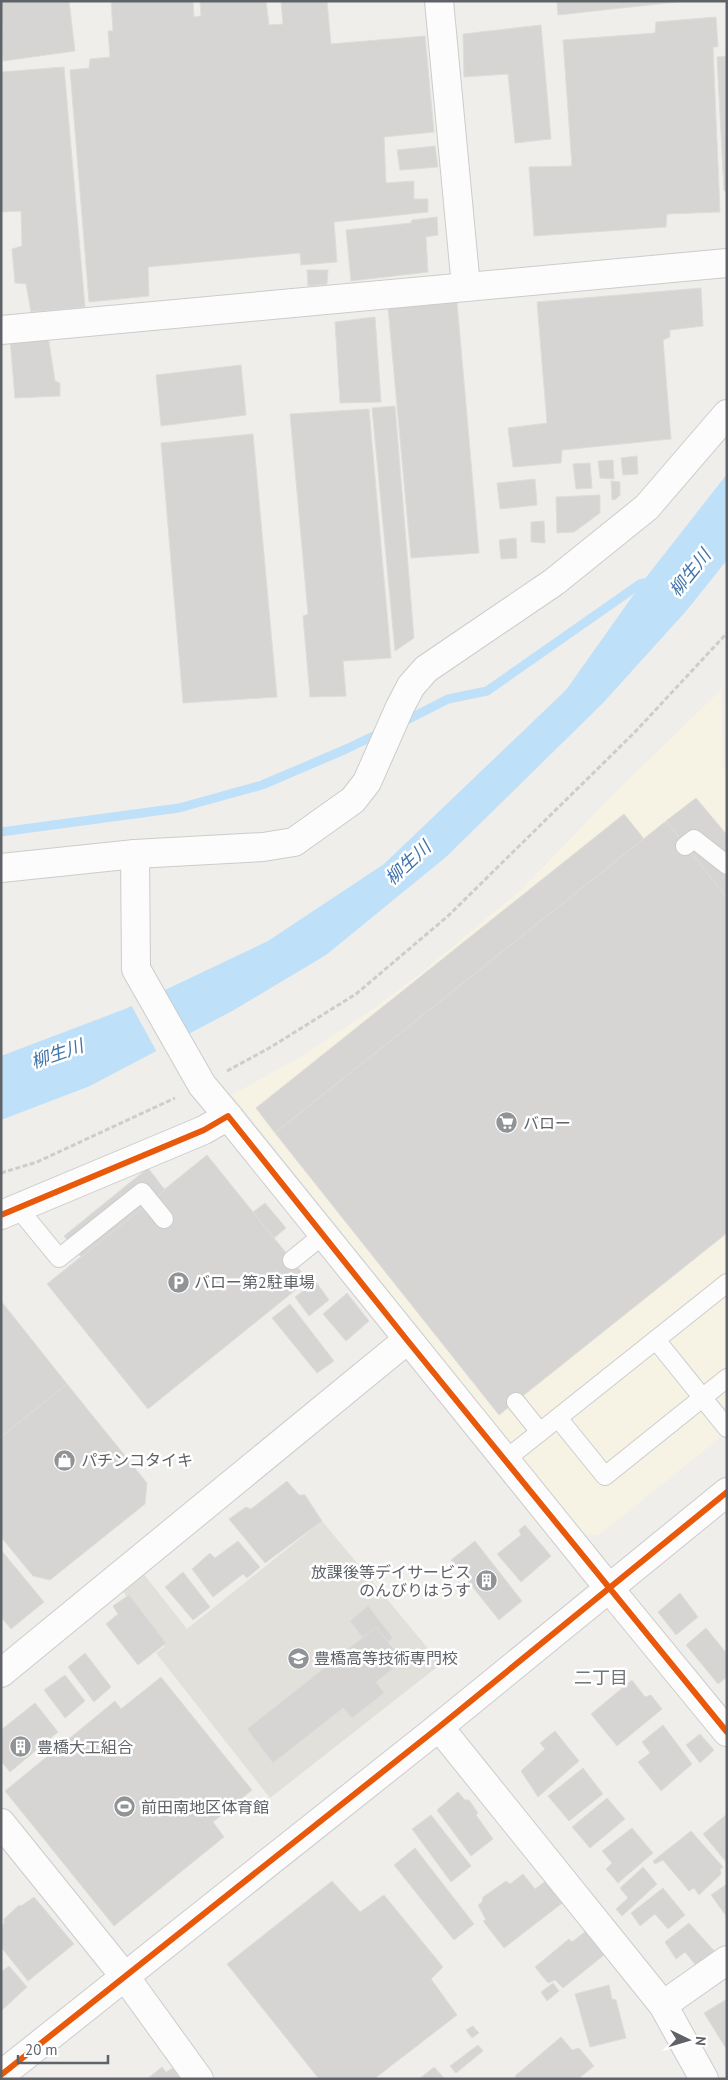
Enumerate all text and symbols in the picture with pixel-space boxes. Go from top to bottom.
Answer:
water label: 柳生川 [664,543,717,601]
water label: 柳生川 [380,834,437,889]
water label: 柳生川 [28,1033,88,1073]
supermarket icon: バロー [495,1111,519,1135]
place label: バロー [523,1113,571,1133]
parking icon: バロー第2駐車場 [166,1270,190,1294]
place label: バロー第2駐車場 [194,1272,315,1292]
shop icon: パチンコタイキ [53,1448,77,1472]
place label: パチンコタイキ [81,1450,193,1470]
place label: 放課後等デイサービス のんびりはうす [311,1562,471,1600]
building icon: 放課後等デイサービス のんびりはうす [475,1569,499,1593]
school or university icon: 豊橋高等技術専門校 [286,1646,310,1670]
place label: 豊橋高等技術専門校 [314,1648,458,1668]
district label: 二丁目 [574,1666,628,1689]
building icon: 豊橋大工組合 [9,1735,33,1759]
place label: 豊橋大工組合 [37,1737,133,1757]
sports icon: 前田南地区体育館 [113,1795,137,1819]
place label: 前田南地区体育館 [141,1797,269,1817]
north arrow [663,2015,713,2065]
scale bar [18,2032,108,2064]
text: N [692,2036,710,2047]
text: 20 m [25,2040,58,2059]

